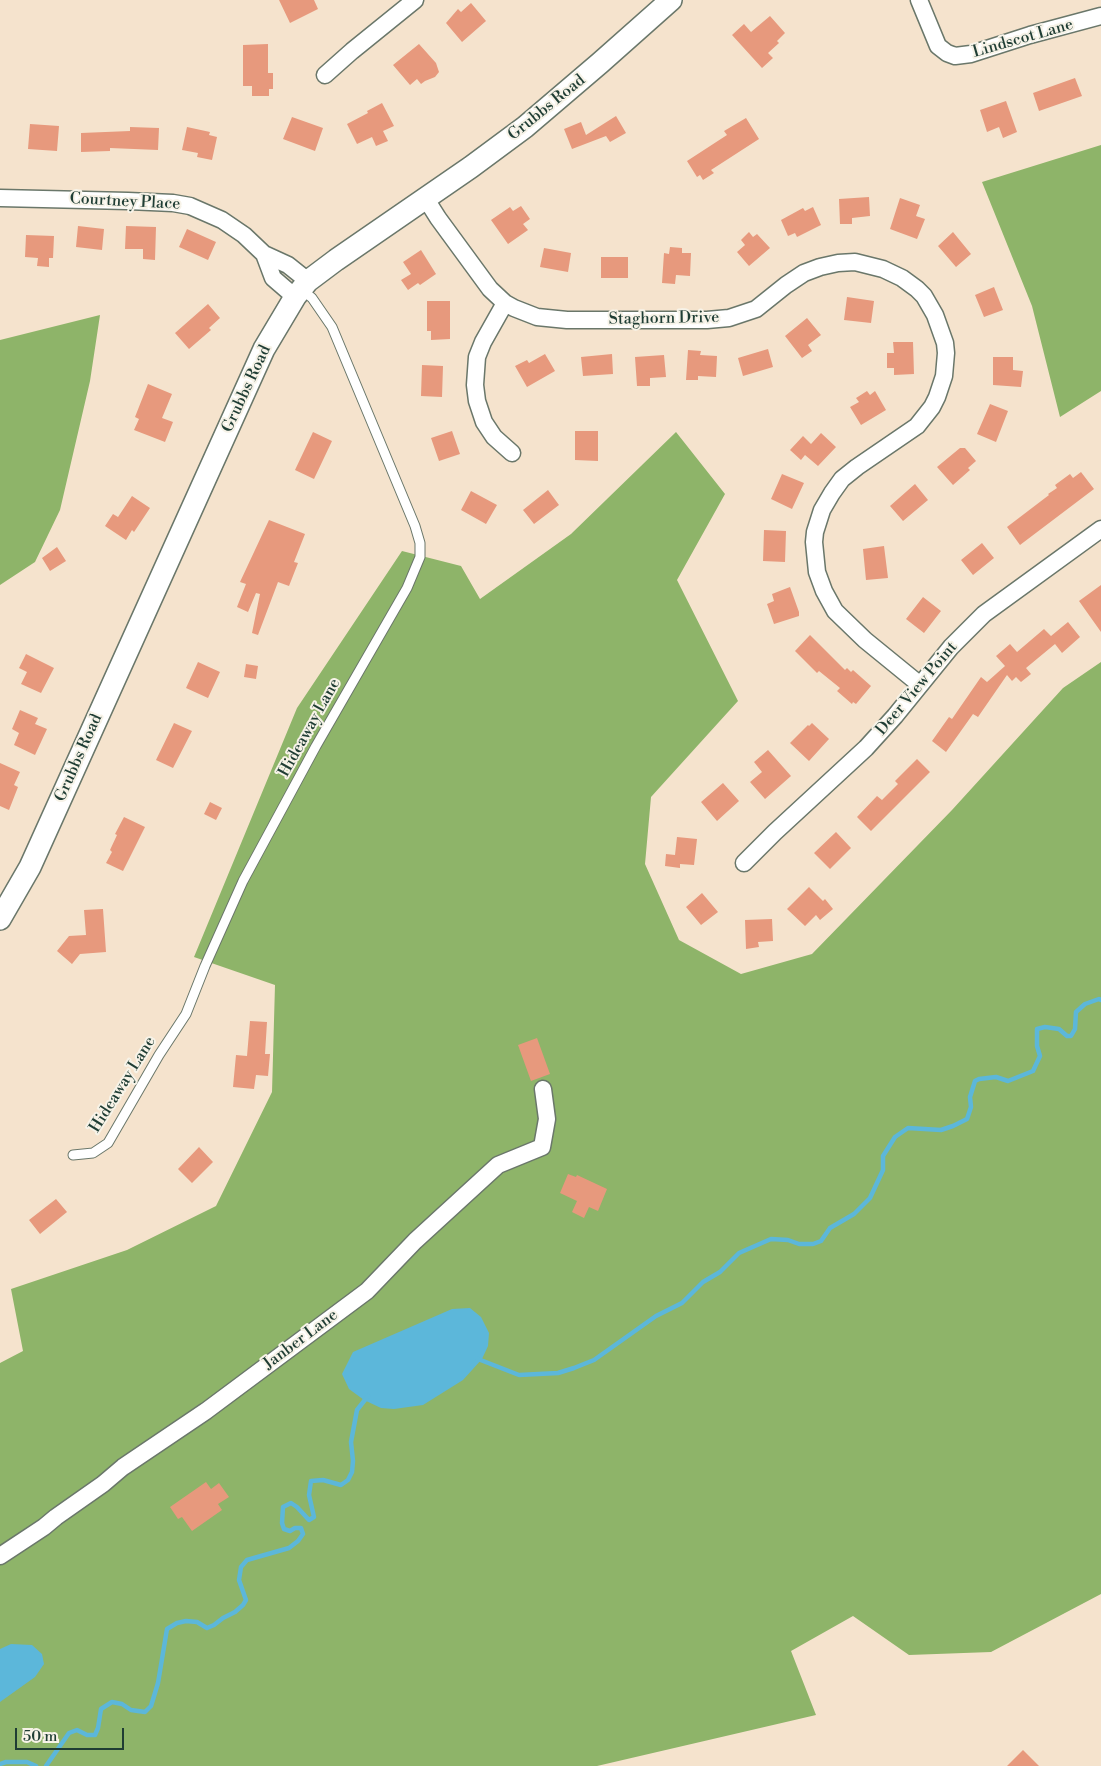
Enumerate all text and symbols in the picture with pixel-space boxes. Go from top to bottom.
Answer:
street label: Lindscot Lane [971,15,1075,63]
street label: Grubbs Road [504,71,590,145]
street label: Courtney Place [69,190,181,214]
street label: Staghorn Drive [608,308,720,330]
street label: Grubbs Road [218,342,276,436]
street label: Deer View Point [872,638,962,740]
street label: Hideaway Lane [275,675,345,781]
street label: Grubbs Road [51,711,107,805]
street label: Hideaway Lane [86,1033,160,1137]
street label: Janber Lane [260,1306,342,1374]
scale bar [18,1718,126,1750]
text: 50 m [23,1727,57,1746]

